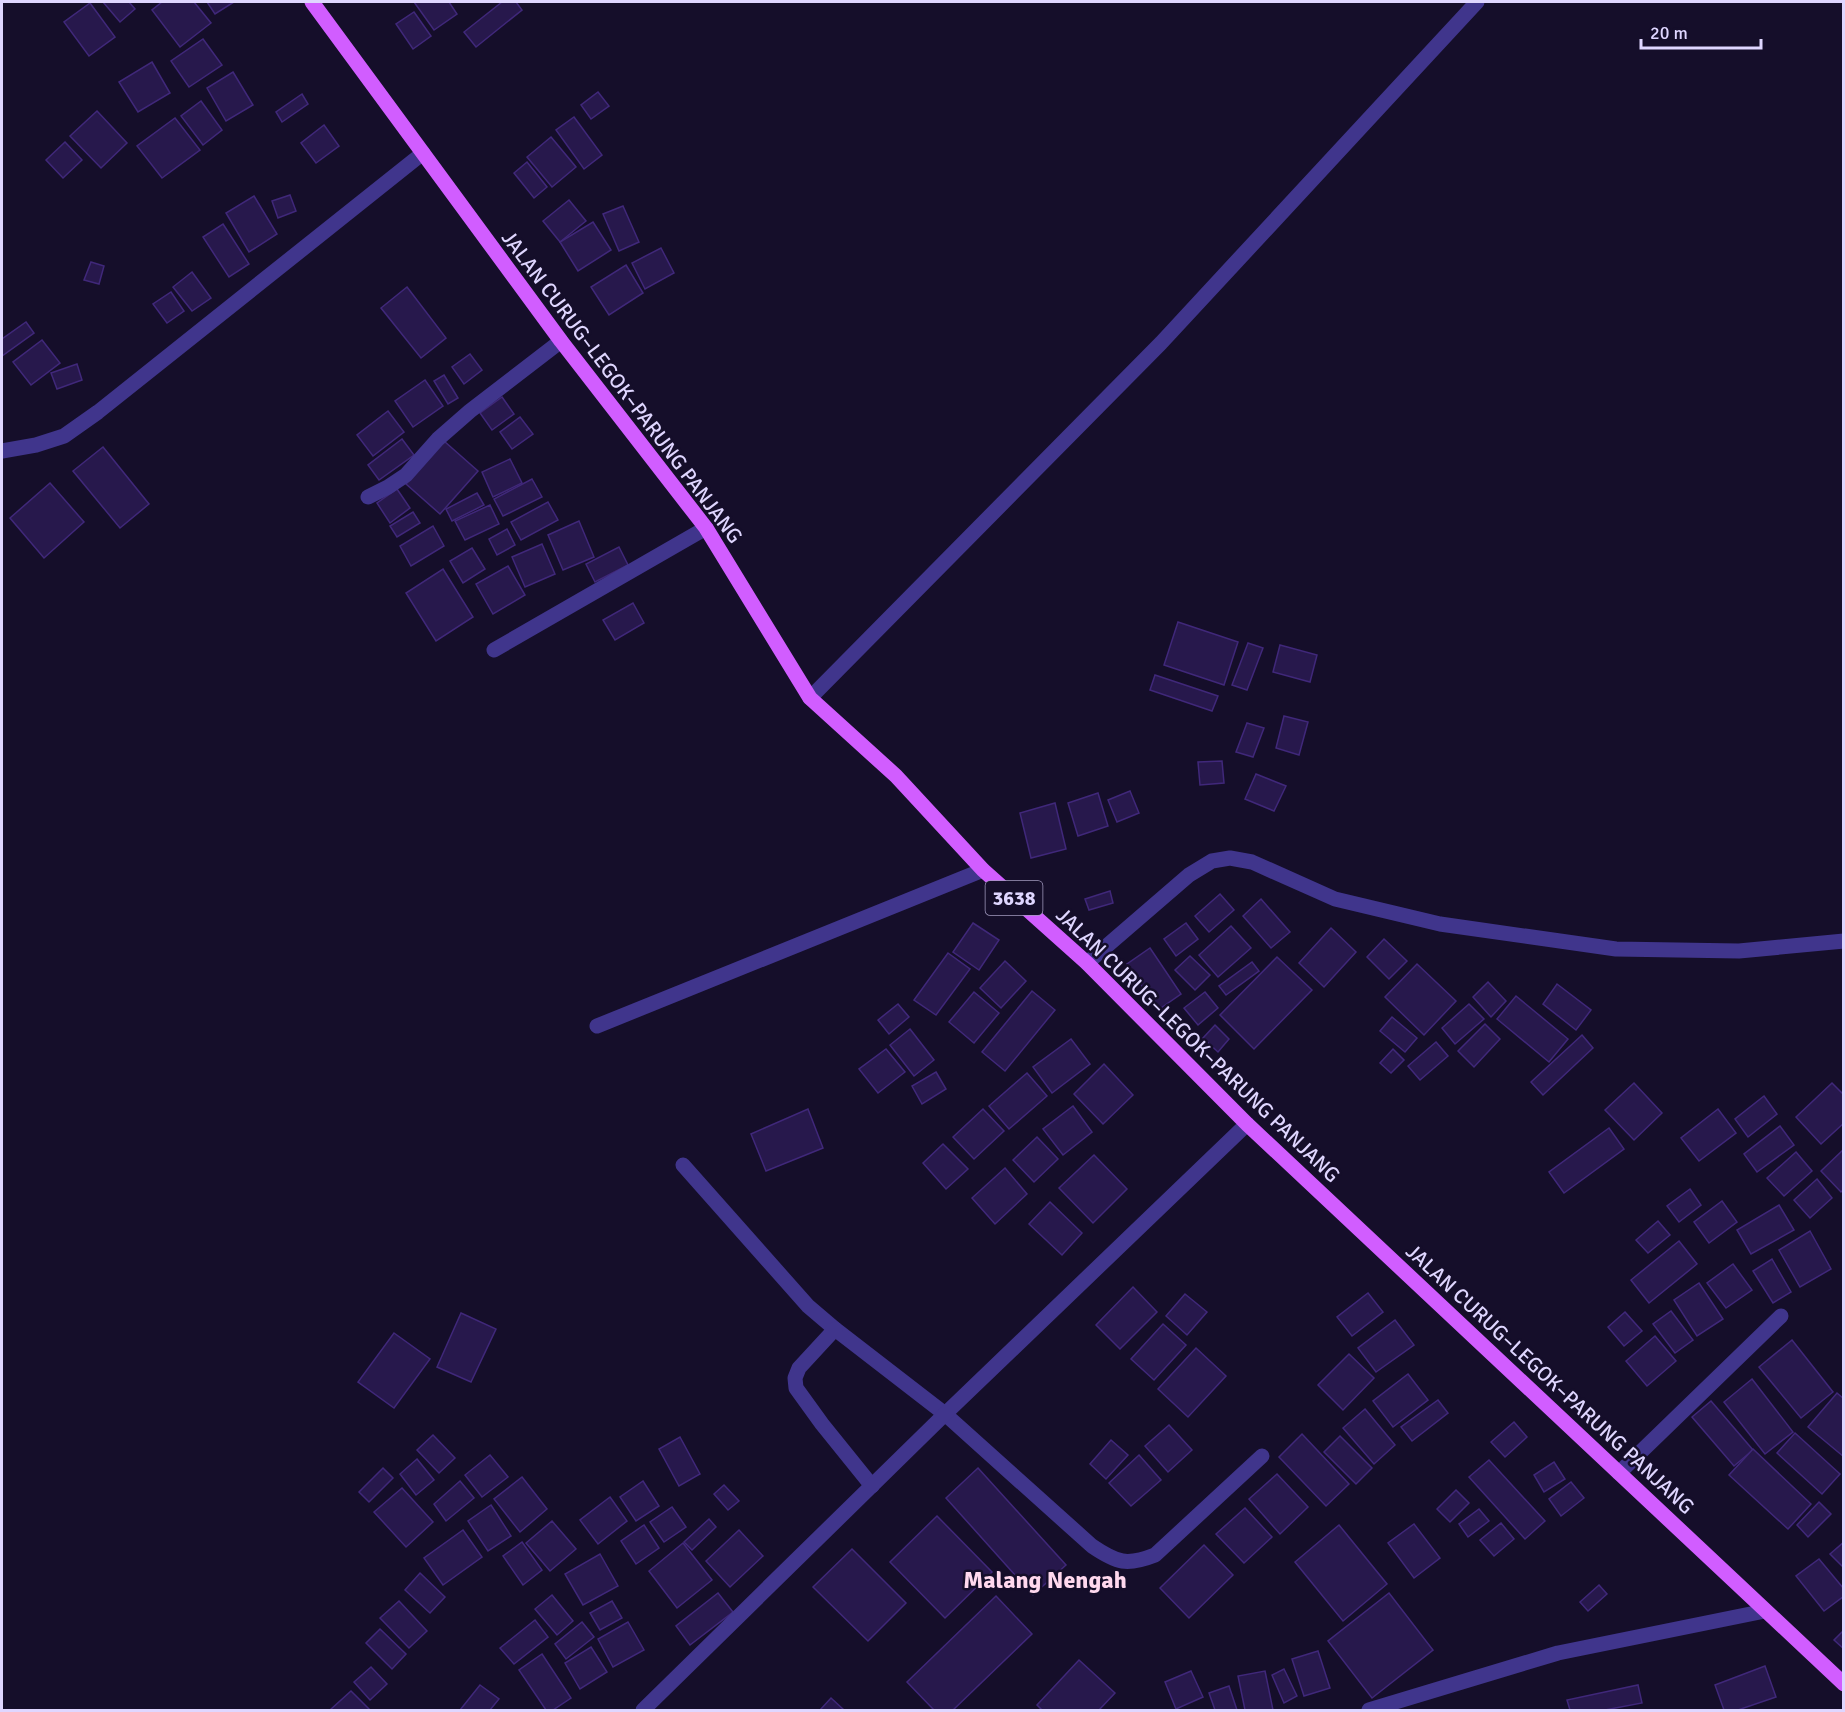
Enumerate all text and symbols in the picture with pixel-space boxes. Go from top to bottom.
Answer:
scale bar [1641,12,1761,50]
text: 20 m [1650,22,1688,44]
street label: JALAN CURUG–LEGOK–PARUNG PANJANG [496,226,748,548]
road number: 3638 [986,881,1042,915]
street label: JALAN CURUG–LEGOK–PARUNG PANJANG [1051,902,1345,1188]
street label: JALAN CURUG–LEGOK–PARUNG PANJANG [1400,1238,1700,1520]
district label: Malang Nengah [963,1565,1127,1595]

